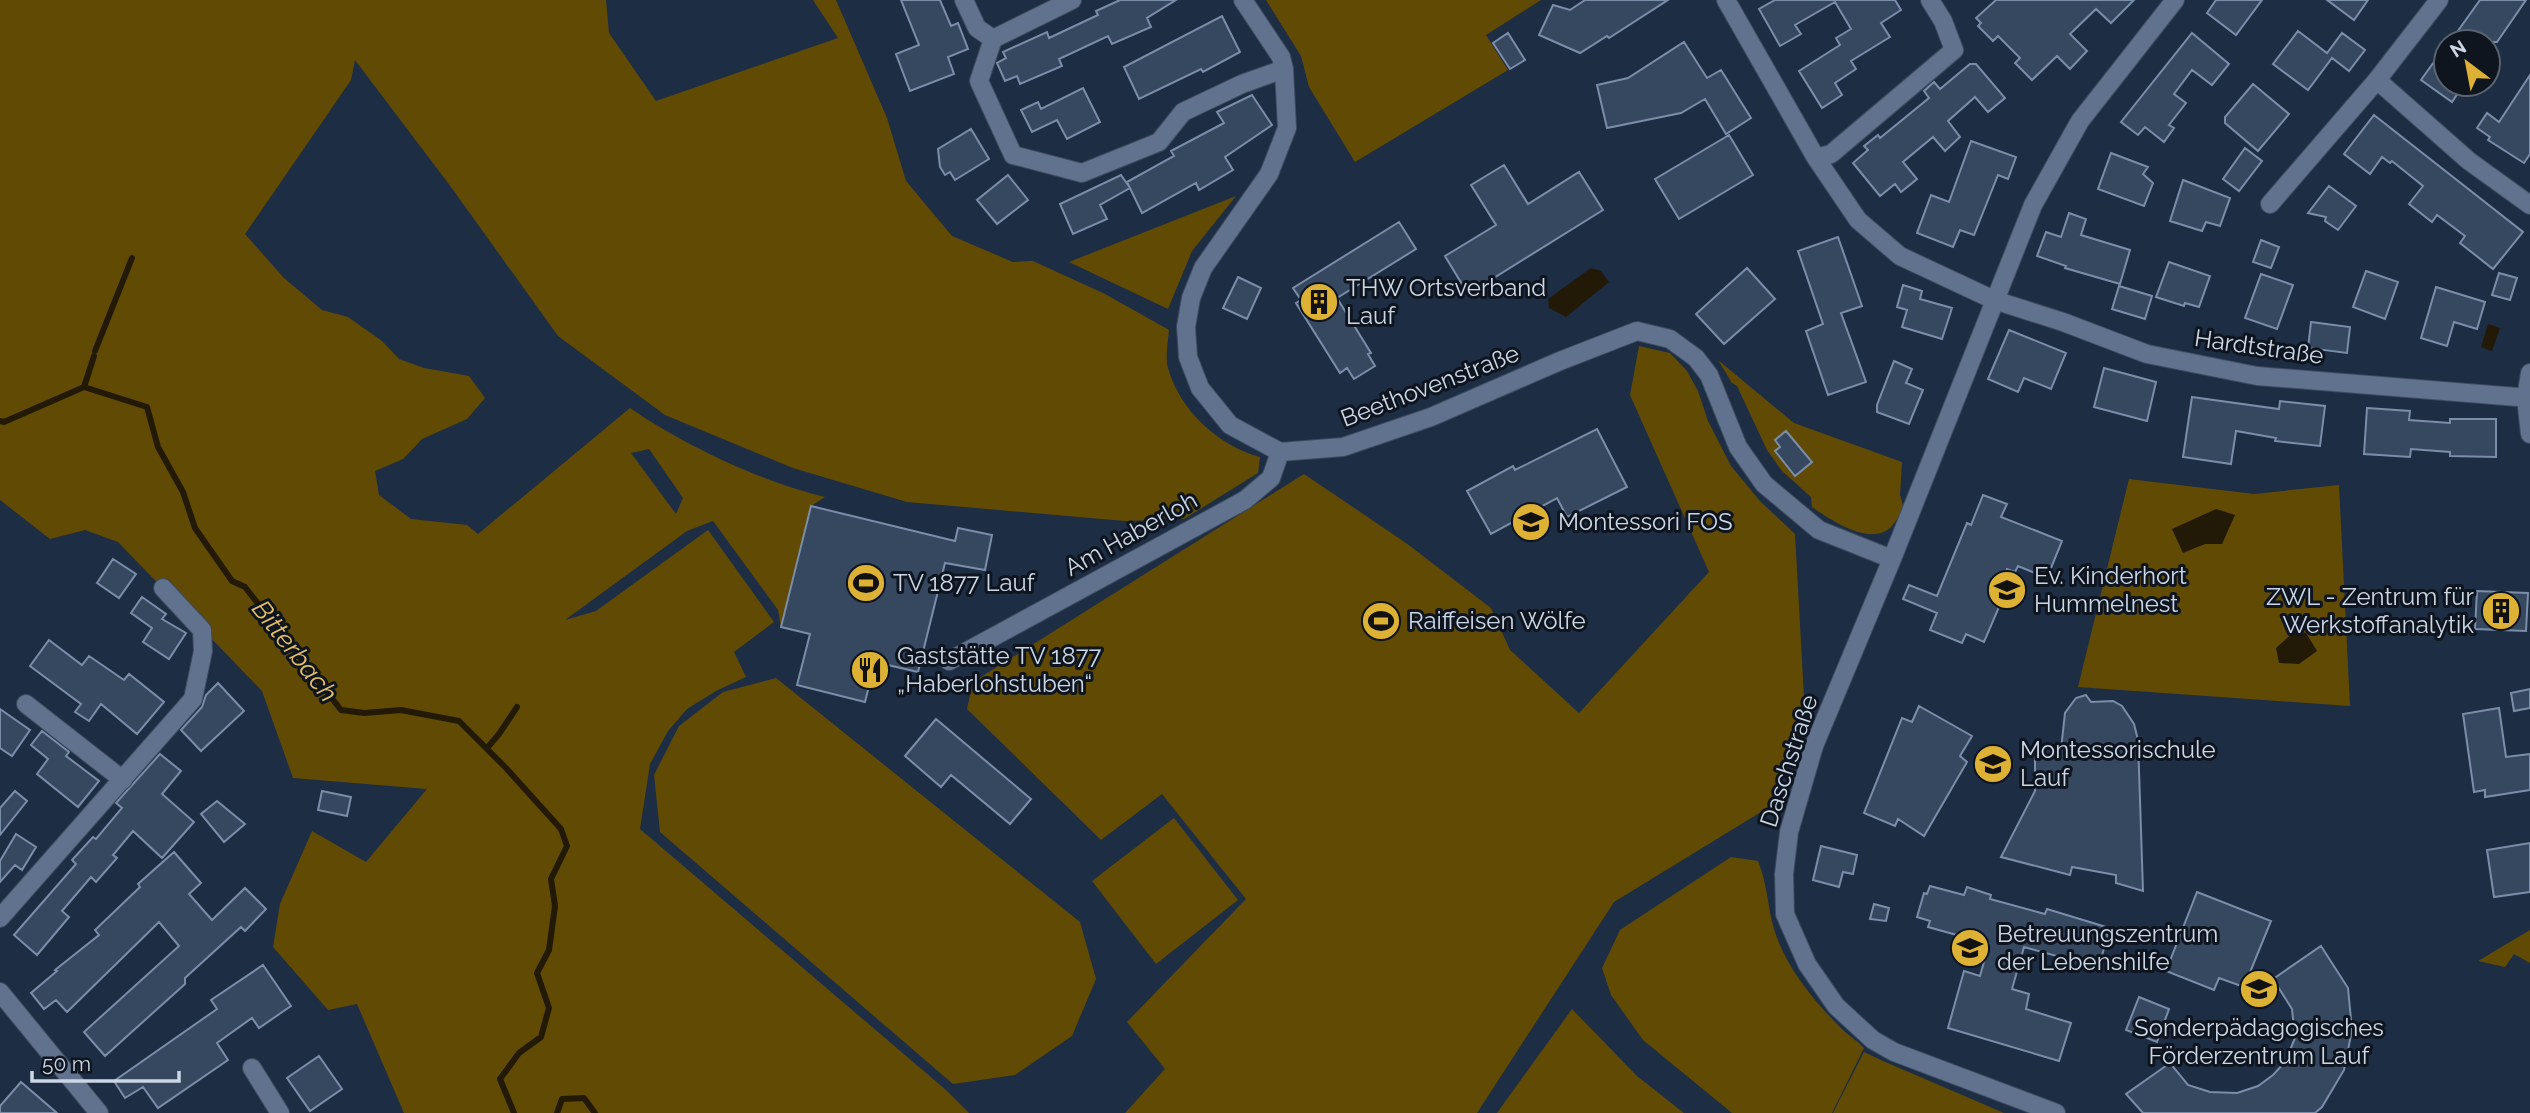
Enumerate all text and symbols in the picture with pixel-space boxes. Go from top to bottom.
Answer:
north arrow [2432,28,2502,98]
text: N [2446,35,2470,62]
place label: THW Ortsverband Lauf [1346,273,1546,330]
building icon: THW Ortsverband Lauf [1298,281,1340,323]
street label: Hardtstraße [2193,323,2326,370]
street label: Beethovenstraße [1337,338,1523,433]
street label: Am Haberloh [1059,485,1202,582]
school or university icon: Montessori FOS [1510,501,1552,543]
place label: Montessori FOS [1558,507,1733,536]
place label: Ev. Kinderhort Hummelnest [2034,561,2187,618]
sports icon: TV 1877 Lauf [845,562,887,604]
place label: TV 1877 Lauf [893,568,1036,597]
school or university icon: Ev. Kinderhort Hummelnest [1986,569,2028,611]
place label: ZWL - Zentrum für Werkstoffanalytik [2266,582,2475,639]
building icon: ZWL - Zentrum für Werkstoffanalytik [2480,590,2522,632]
water label: Bitterbach [246,594,344,708]
sports icon: Raiffeisen Wölfe [1360,600,1402,642]
place label: Raiffeisen Wölfe [1408,606,1586,635]
place label: Gaststätte TV 1877 „Haberlohstuben“ [897,641,1101,698]
restaurant icon: Gaststätte TV 1877 „Haberlohstuben“ [849,649,891,691]
street label: Daschstraße [1754,691,1824,831]
place label: Montessorischule Lauf [2020,735,2216,792]
school or university icon: Montessorischule Lauf [1972,743,2014,785]
place label: Betreuungszentrum der Lebenshilfe [1997,919,2218,976]
school or university icon: Betreuungszentrum der Lebenshilfe [1949,927,1991,969]
school or university icon: Sonderpädagogisches Förderzentrum Lauf [2238,968,2280,1010]
place label: Sonderpädagogisches Förderzentrum Lauf [2134,1013,2384,1070]
scale bar [32,1040,178,1084]
text: 50 m [42,1051,91,1076]

